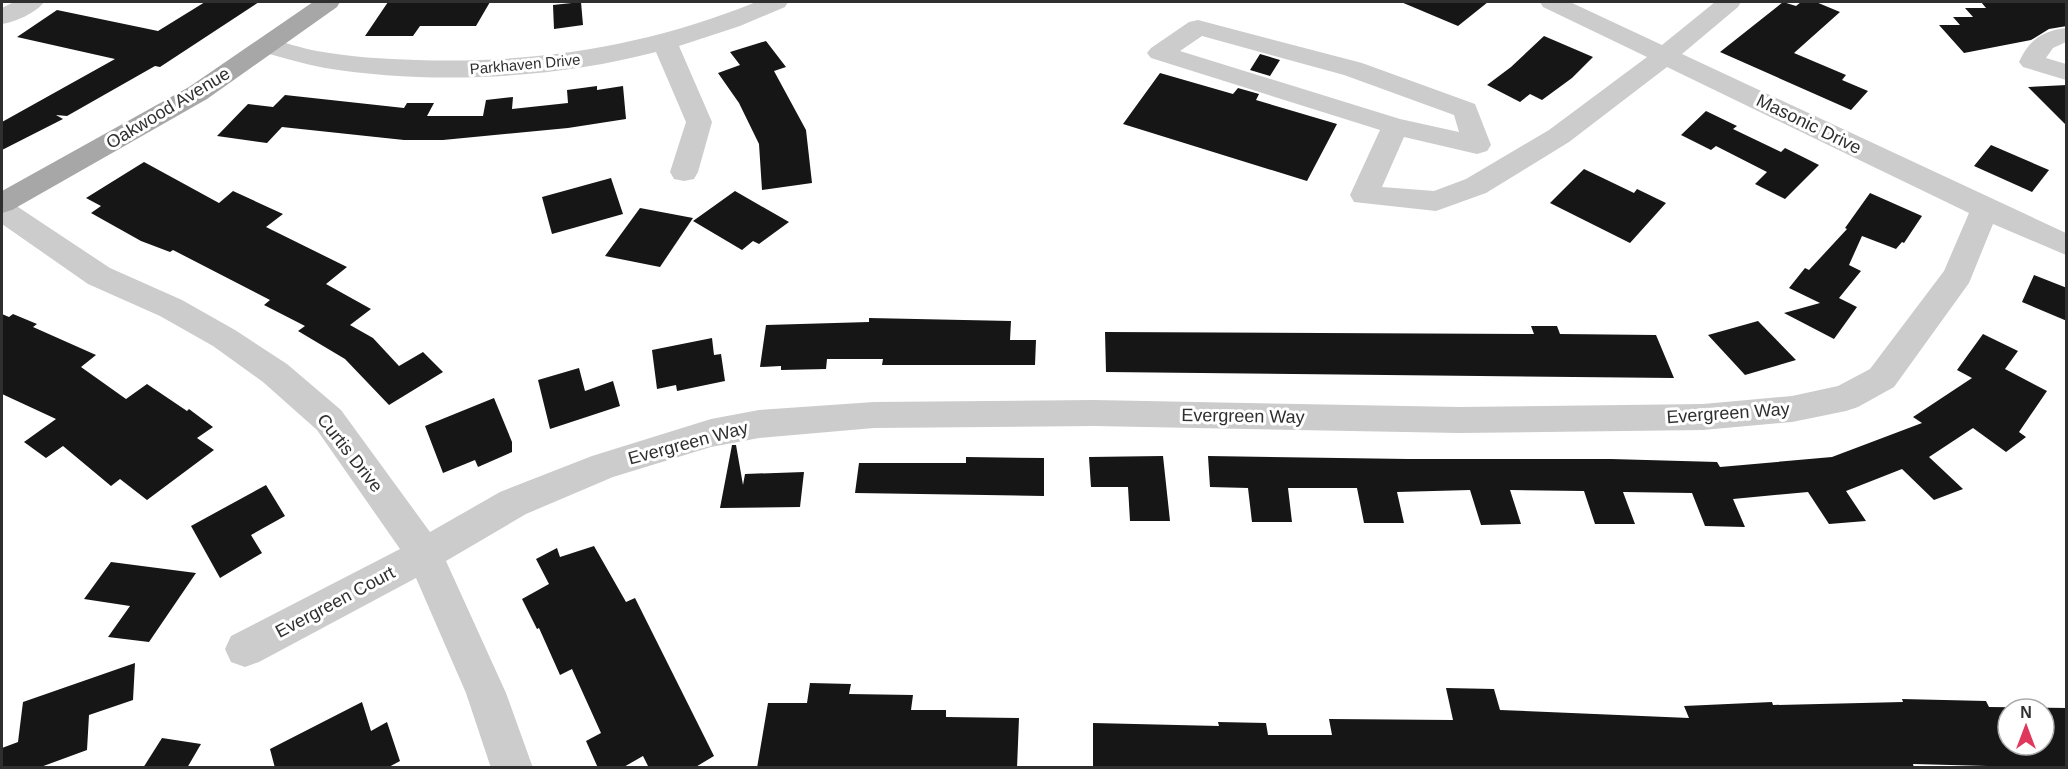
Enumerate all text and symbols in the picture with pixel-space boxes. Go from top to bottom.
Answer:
street label: Parkhaven Drive [469,51,581,77]
street label: Oakwood Avenue [103,63,233,153]
street label: Masonic Drive [1753,90,1865,158]
street label: Evergreen Way [1666,399,1790,427]
street label: Evergreen Way [1181,405,1305,427]
street label: Curtis Drive [313,410,387,496]
street label: Evergreen Way [626,417,750,469]
street label: Evergreen Court [272,562,398,642]
north arrow [1996,697,2056,757]
text: N [2020,704,2032,721]

